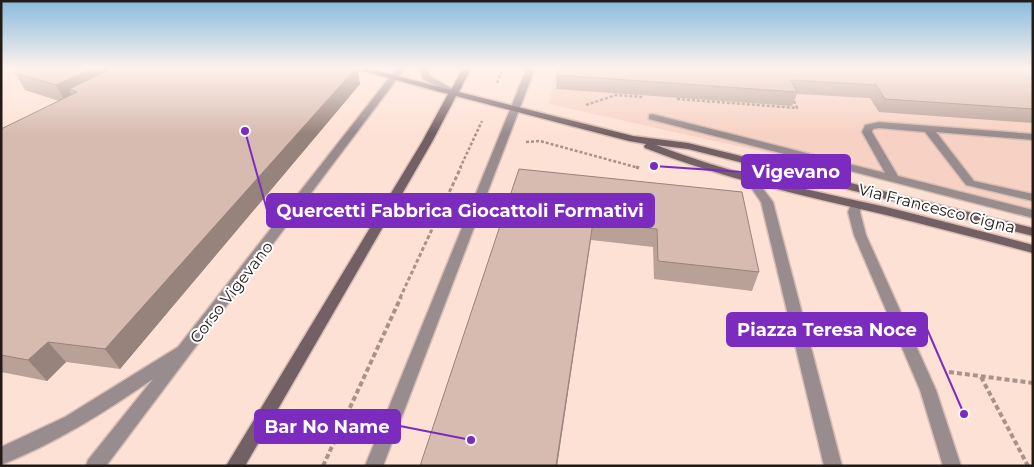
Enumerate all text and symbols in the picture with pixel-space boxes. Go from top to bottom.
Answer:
callout: Vigevano [742,155,850,188]
text: Vigevano [751,161,840,183]
street label: Via Francesco Cigna [856,180,1017,237]
callout: Quercetti Fabbrica Giocattoli Formativi [267,194,654,227]
text: Quercetti Fabbrica Giocattoli Formativi [276,200,644,222]
street label: Corso Vigevano [186,238,277,347]
callout: Piazza Teresa Noce [727,313,927,346]
text: Piazza Teresa Noce [737,319,917,341]
callout: Bar No Name [255,410,400,443]
text: Bar No Name [264,416,390,438]

